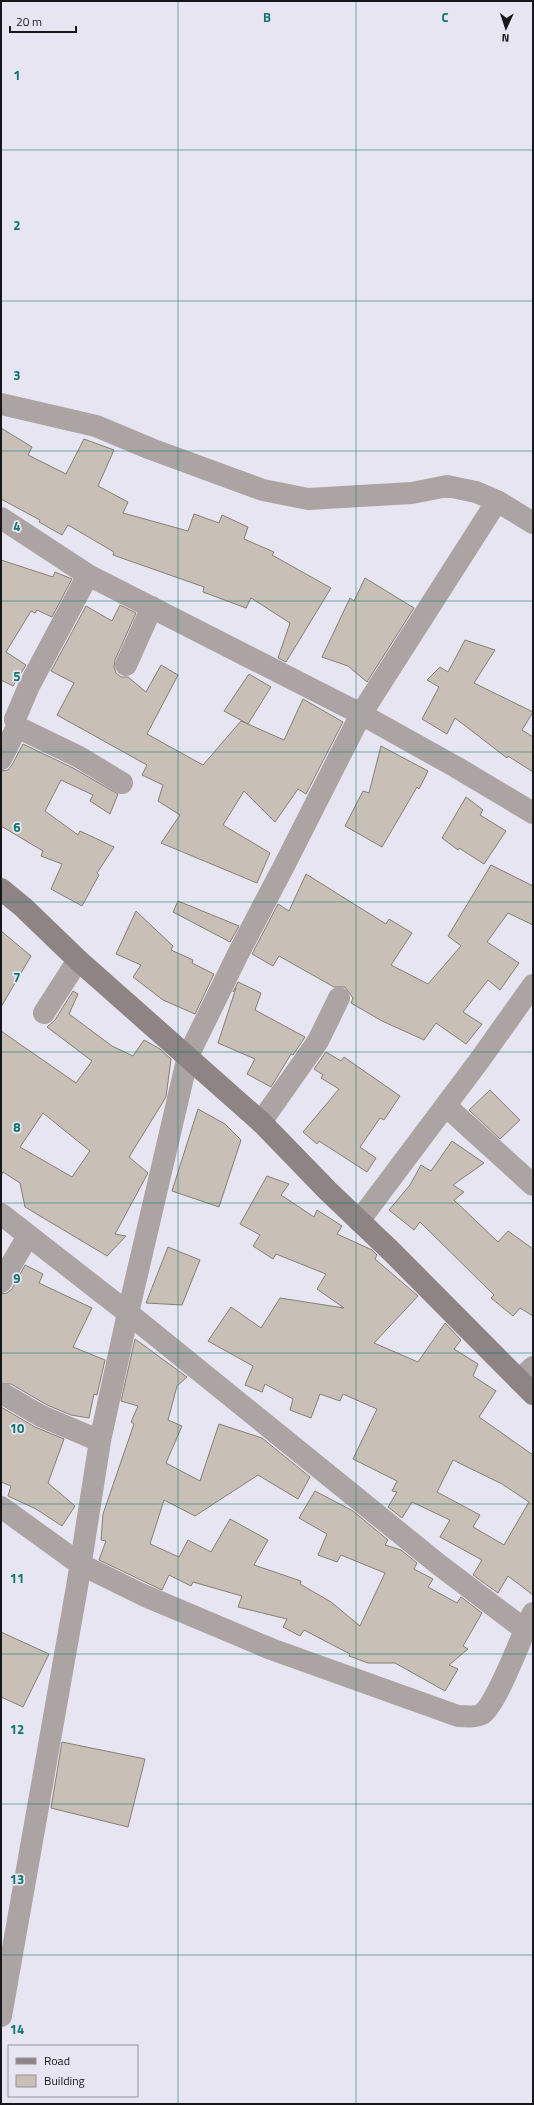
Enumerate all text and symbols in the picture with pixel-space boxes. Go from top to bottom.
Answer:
text: B [263,7,271,27]
text: C [441,7,449,27]
scale bar [10,8,76,34]
north arrow [486,8,526,48]
text: 20 m [16,12,42,31]
text: N [501,30,510,46]
text: 1 [13,65,21,85]
text: 2 [13,215,21,235]
text: 3 [13,365,21,385]
text: 4 [13,516,21,536]
text: 5 [13,666,21,686]
text: 6 [13,817,21,837]
text: 7 [13,967,21,987]
text: 8 [13,1117,21,1137]
text: 9 [13,1268,21,1288]
text: 10 [10,1418,24,1438]
text: 11 [10,1568,24,1588]
text: 12 [10,1719,24,1739]
text: 13 [10,1869,24,1889]
text: 14 [10,2019,24,2039]
legend [8,2045,138,2097]
text: Road [44,2051,70,2070]
text: Building [44,2071,85,2090]

